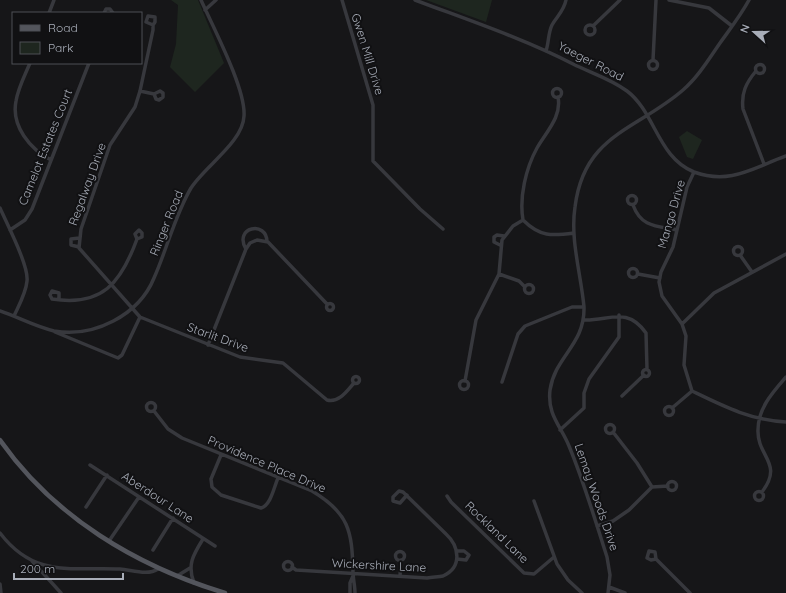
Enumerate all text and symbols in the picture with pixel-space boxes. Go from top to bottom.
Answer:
street label: Gwen Mill Drive [348,11,388,97]
legend [12,12,142,64]
north arrow [734,12,774,52]
text: Road [48,20,78,35]
text: N [737,22,753,35]
street label: Yaeger Road [556,38,626,84]
text: Park [48,40,73,55]
street label: Camelot Estates Court [15,87,75,207]
street label: Regalway Drive [65,140,109,228]
street label: Mango Drive [654,178,688,250]
street label: Ringer Road [146,188,186,258]
street label: Starlit Drive [185,319,251,355]
street label: Providence Place Drive [206,432,329,496]
street label: Lemay Woods Drive [572,441,622,553]
street label: Aberdour Lane [119,468,197,526]
street label: Rockland Lane [462,498,532,566]
scale bar [14,555,123,581]
street label: Wickershire Lane [331,555,427,575]
text: 200 m [20,561,55,576]

